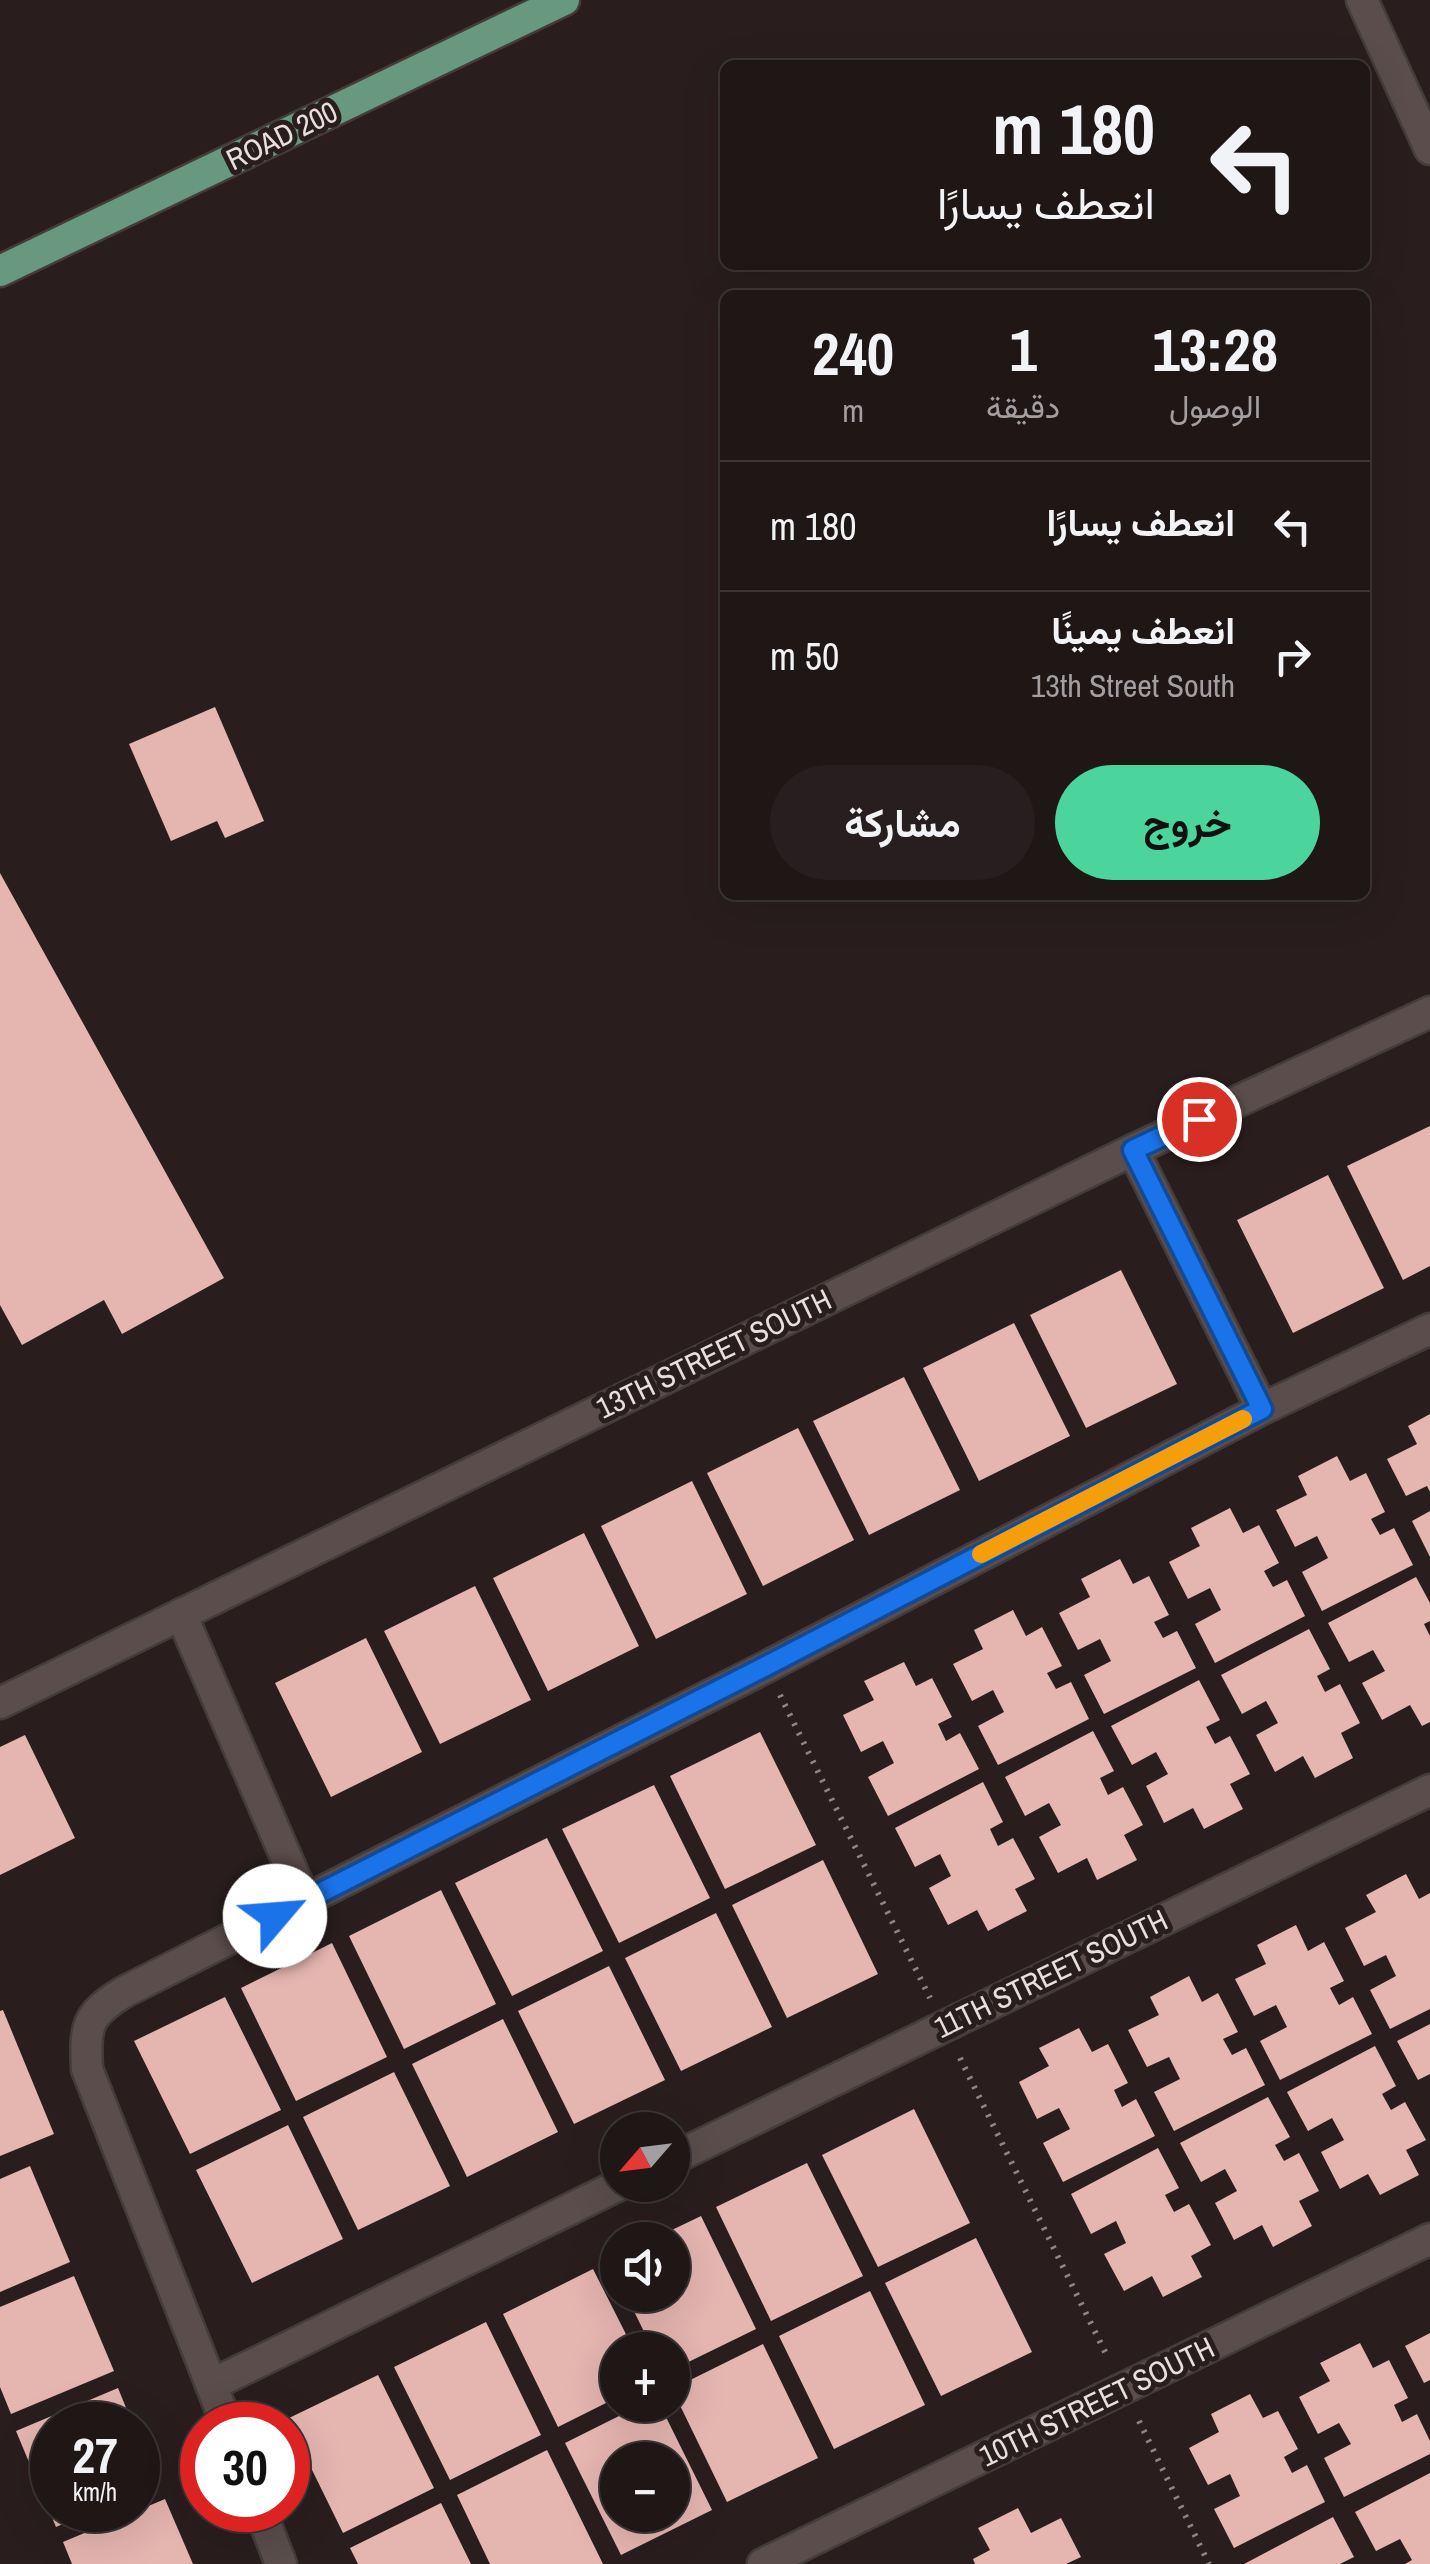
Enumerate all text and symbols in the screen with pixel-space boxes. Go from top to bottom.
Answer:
text: 180 m [992,82,1155,176]
street label: ROAD 200 [219,91,344,179]
icon: left [1190,100,1320,230]
text: انعطف يسارًا [937,172,1155,233]
text: 1 [1009,309,1037,390]
text: 13:28 [1152,309,1278,390]
text: 240 [812,313,894,394]
text: دقيقة [986,385,1060,428]
text: الوصول [1169,385,1261,428]
text: m [842,389,864,432]
text: انعطف يسارًا [1046,497,1235,548]
icon: left [1265,499,1320,554]
text: 180 m [770,501,857,552]
text: انعطف يمينًا [1051,605,1235,656]
icon: right [1265,629,1320,684]
text: 50 m [770,631,839,682]
text: 13th Street South [1031,664,1235,707]
button: مشاركة [770,765,1035,880]
button: خروج [1055,765,1320,880]
pin [1157,1077,1242,1162]
icon: arrive [1172,1092,1227,1147]
street label: 13TH STREET SOUTH [589,1279,838,1427]
position arrow [223,1864,327,1968]
street label: 11TH STREET SOUTH [927,1899,1174,2047]
north arrow [600,2112,690,2202]
map controls [600,2112,690,2532]
button: sound [600,2222,690,2312]
street label: 10TH STREET SOUTH [972,2327,1221,2475]
button: + [600,2332,690,2422]
speed limit sign: 30 [180,2402,310,2532]
text: 27 [72,2421,118,2489]
button: − [600,2442,690,2532]
text: km/h [73,2475,117,2509]

